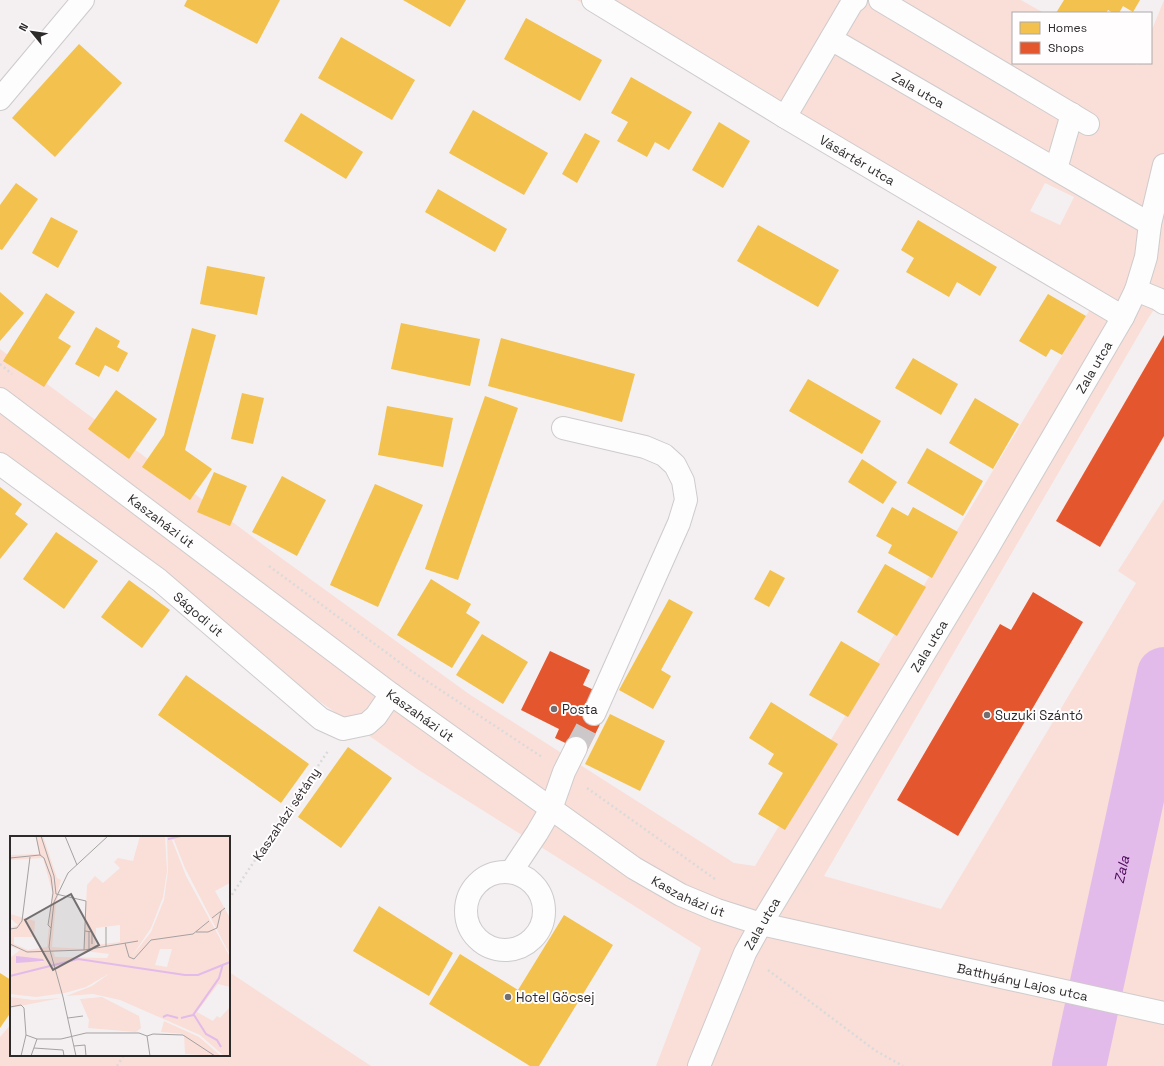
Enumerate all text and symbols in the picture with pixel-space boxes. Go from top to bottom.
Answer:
north arrow [12,12,52,52]
legend [1012,12,1152,64]
text: Homes [1048,20,1087,36]
text: N [15,21,31,34]
text: Shops [1048,40,1084,56]
street label: Zala utca [889,68,948,112]
street label: Vásártér utca [816,131,898,189]
street label: Zala utca [1072,337,1116,397]
street label: Kaszaházi út [124,490,198,552]
street label: Ságodi út [170,588,227,641]
street label: Zala utca [907,616,952,675]
street label: Kaszaházi út [383,686,457,745]
place label: Posta [562,701,598,718]
marker: Posta [549,704,559,714]
place label: Suzuki Szántó [995,707,1083,724]
marker: Suzuki Szántó [982,710,992,720]
street label: Kaszaházi sétány [249,764,324,864]
inset map [10,836,230,1056]
water label: Zala [1110,853,1134,885]
street label: Kaszaházi út [648,872,727,921]
street label: Zala utca [740,894,784,953]
street label: Batthyány Lajos utca [955,960,1090,1005]
place label: Hotel Göcsej [516,989,594,1006]
marker: Hotel Göcsej [503,992,513,1002]

